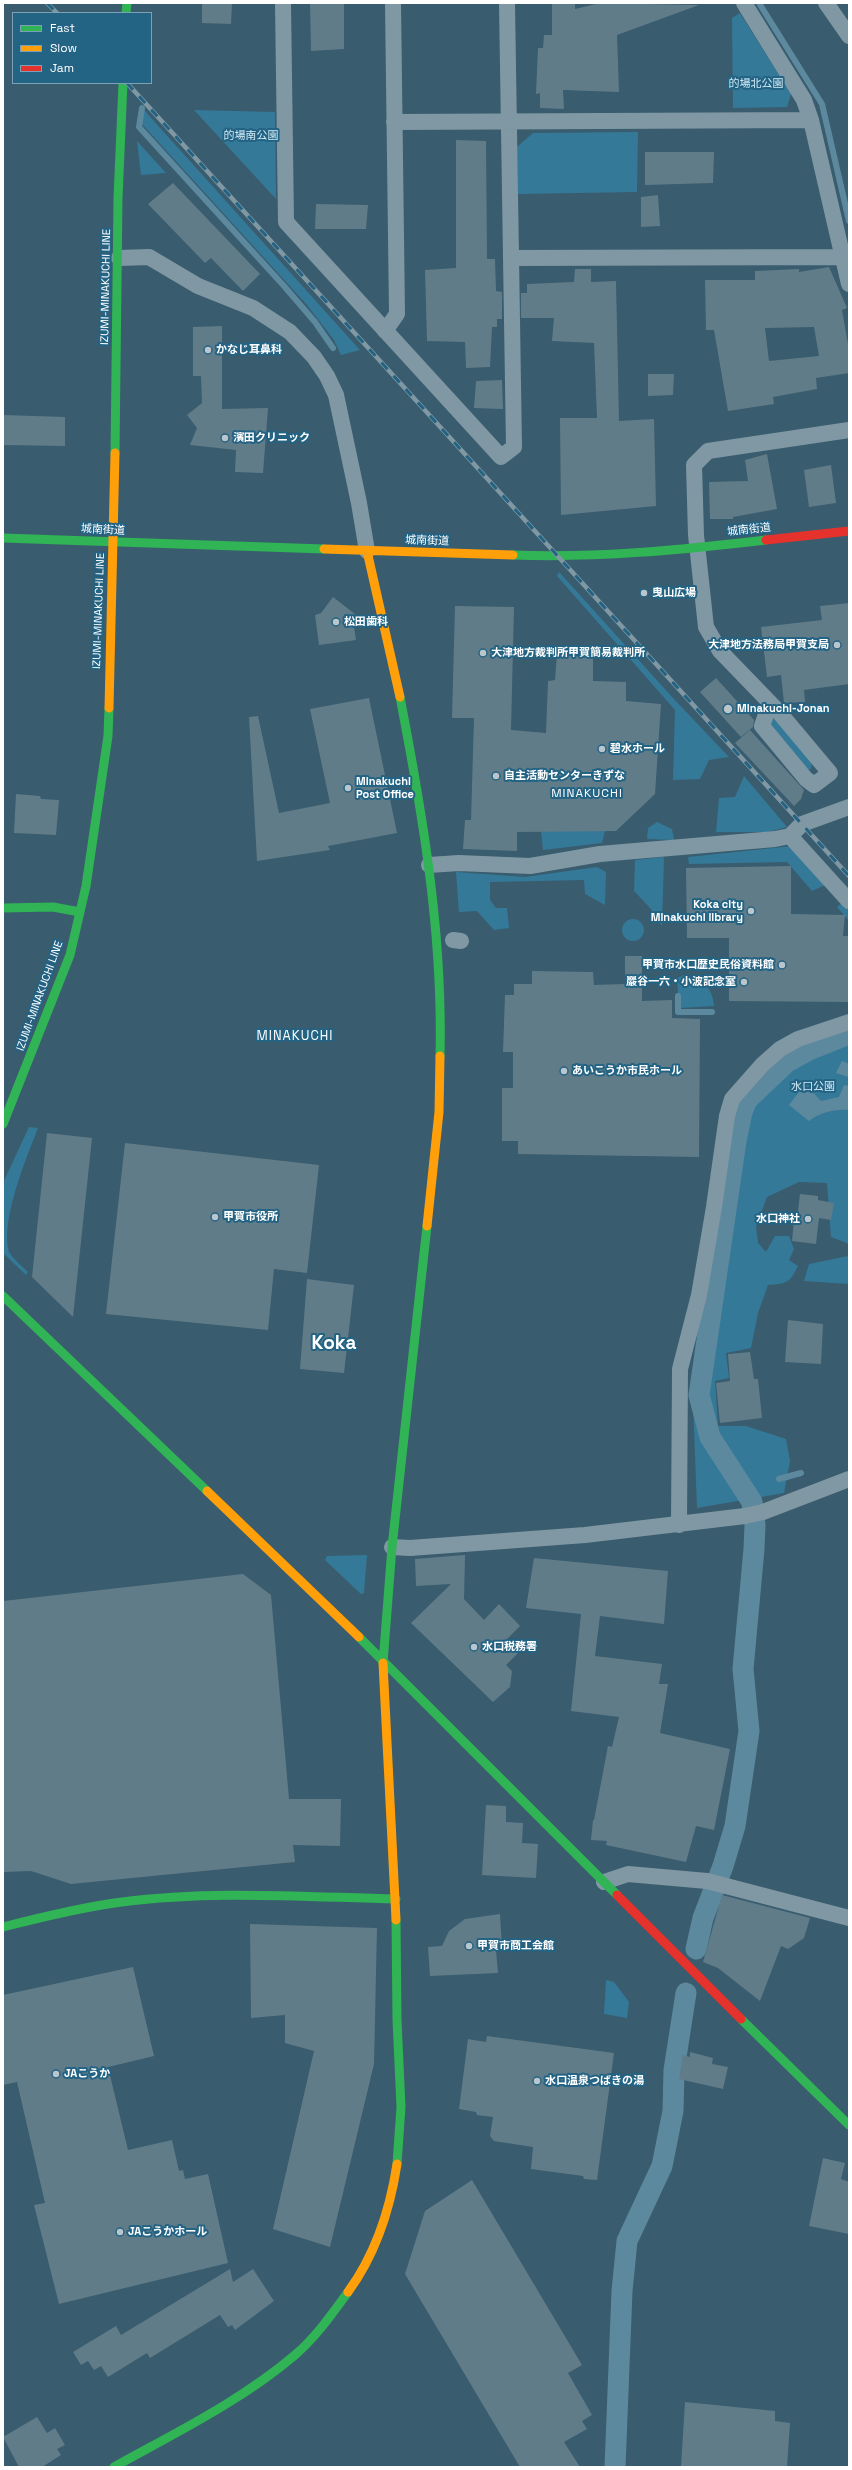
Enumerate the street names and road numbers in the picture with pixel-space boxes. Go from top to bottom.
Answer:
street label: IZUMI-MINAKUCHI LINE [98,229,114,345]
street label: 城南街道 [726,521,772,539]
street label: 城南街道 [81,522,125,538]
street label: 城南街道 [405,534,449,548]
street label: IZUMI-MINAKUCHI LINE [90,553,108,669]
street label: IZUMI-MINAKUCHI LINE [14,939,66,1053]

